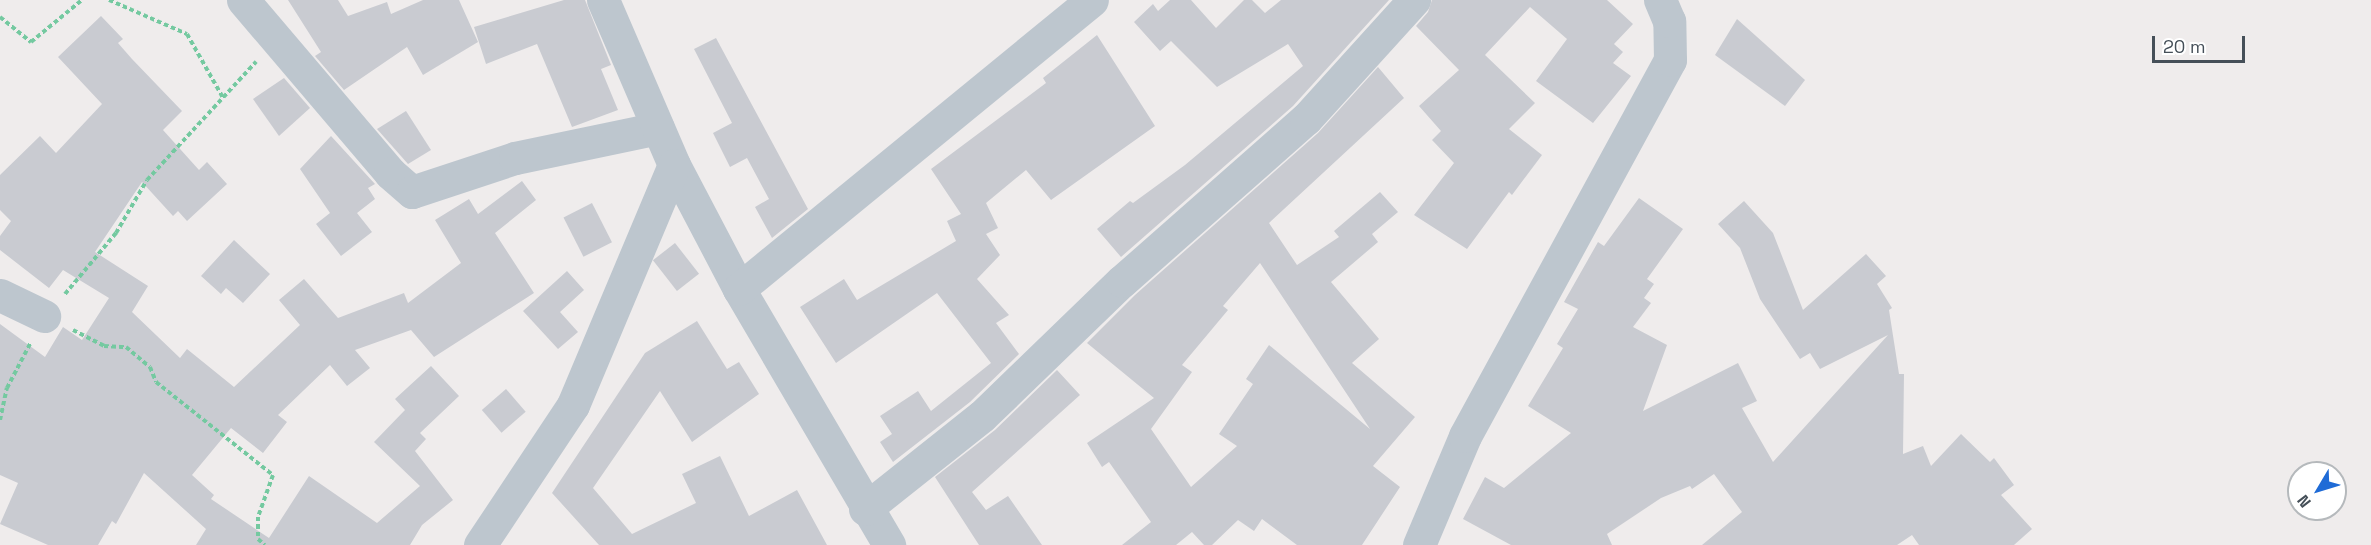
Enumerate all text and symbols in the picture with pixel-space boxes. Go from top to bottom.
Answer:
scale bar [2155,24,2248,62]
text: 20 m [2163,35,2206,58]
north arrow [2287,461,2347,521]
text: N [2292,490,2316,512]

